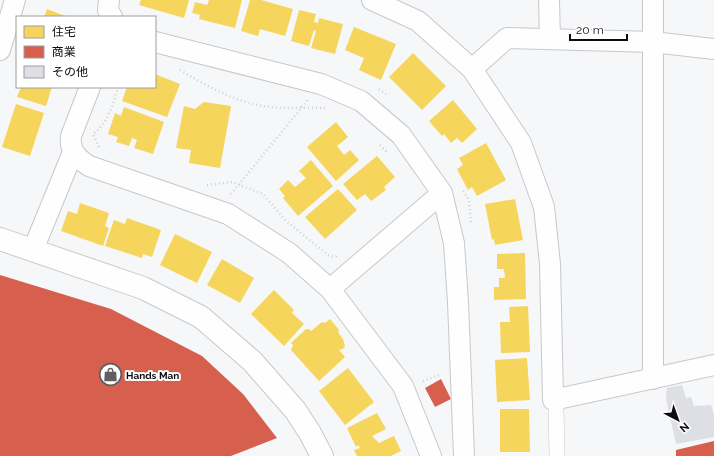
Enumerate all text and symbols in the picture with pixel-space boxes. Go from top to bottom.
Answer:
legend [16,16,156,88]
scale bar [570,16,627,42]
text: 20 m [576,23,604,37]
text: 住宅 [52,25,76,39]
text: 商業 [52,45,76,59]
text: その他 [52,65,88,79]
shop icon: Hands Man [98,362,124,388]
place label: Hands Man [126,370,179,381]
north arrow [658,400,698,440]
text: N [677,420,692,435]

